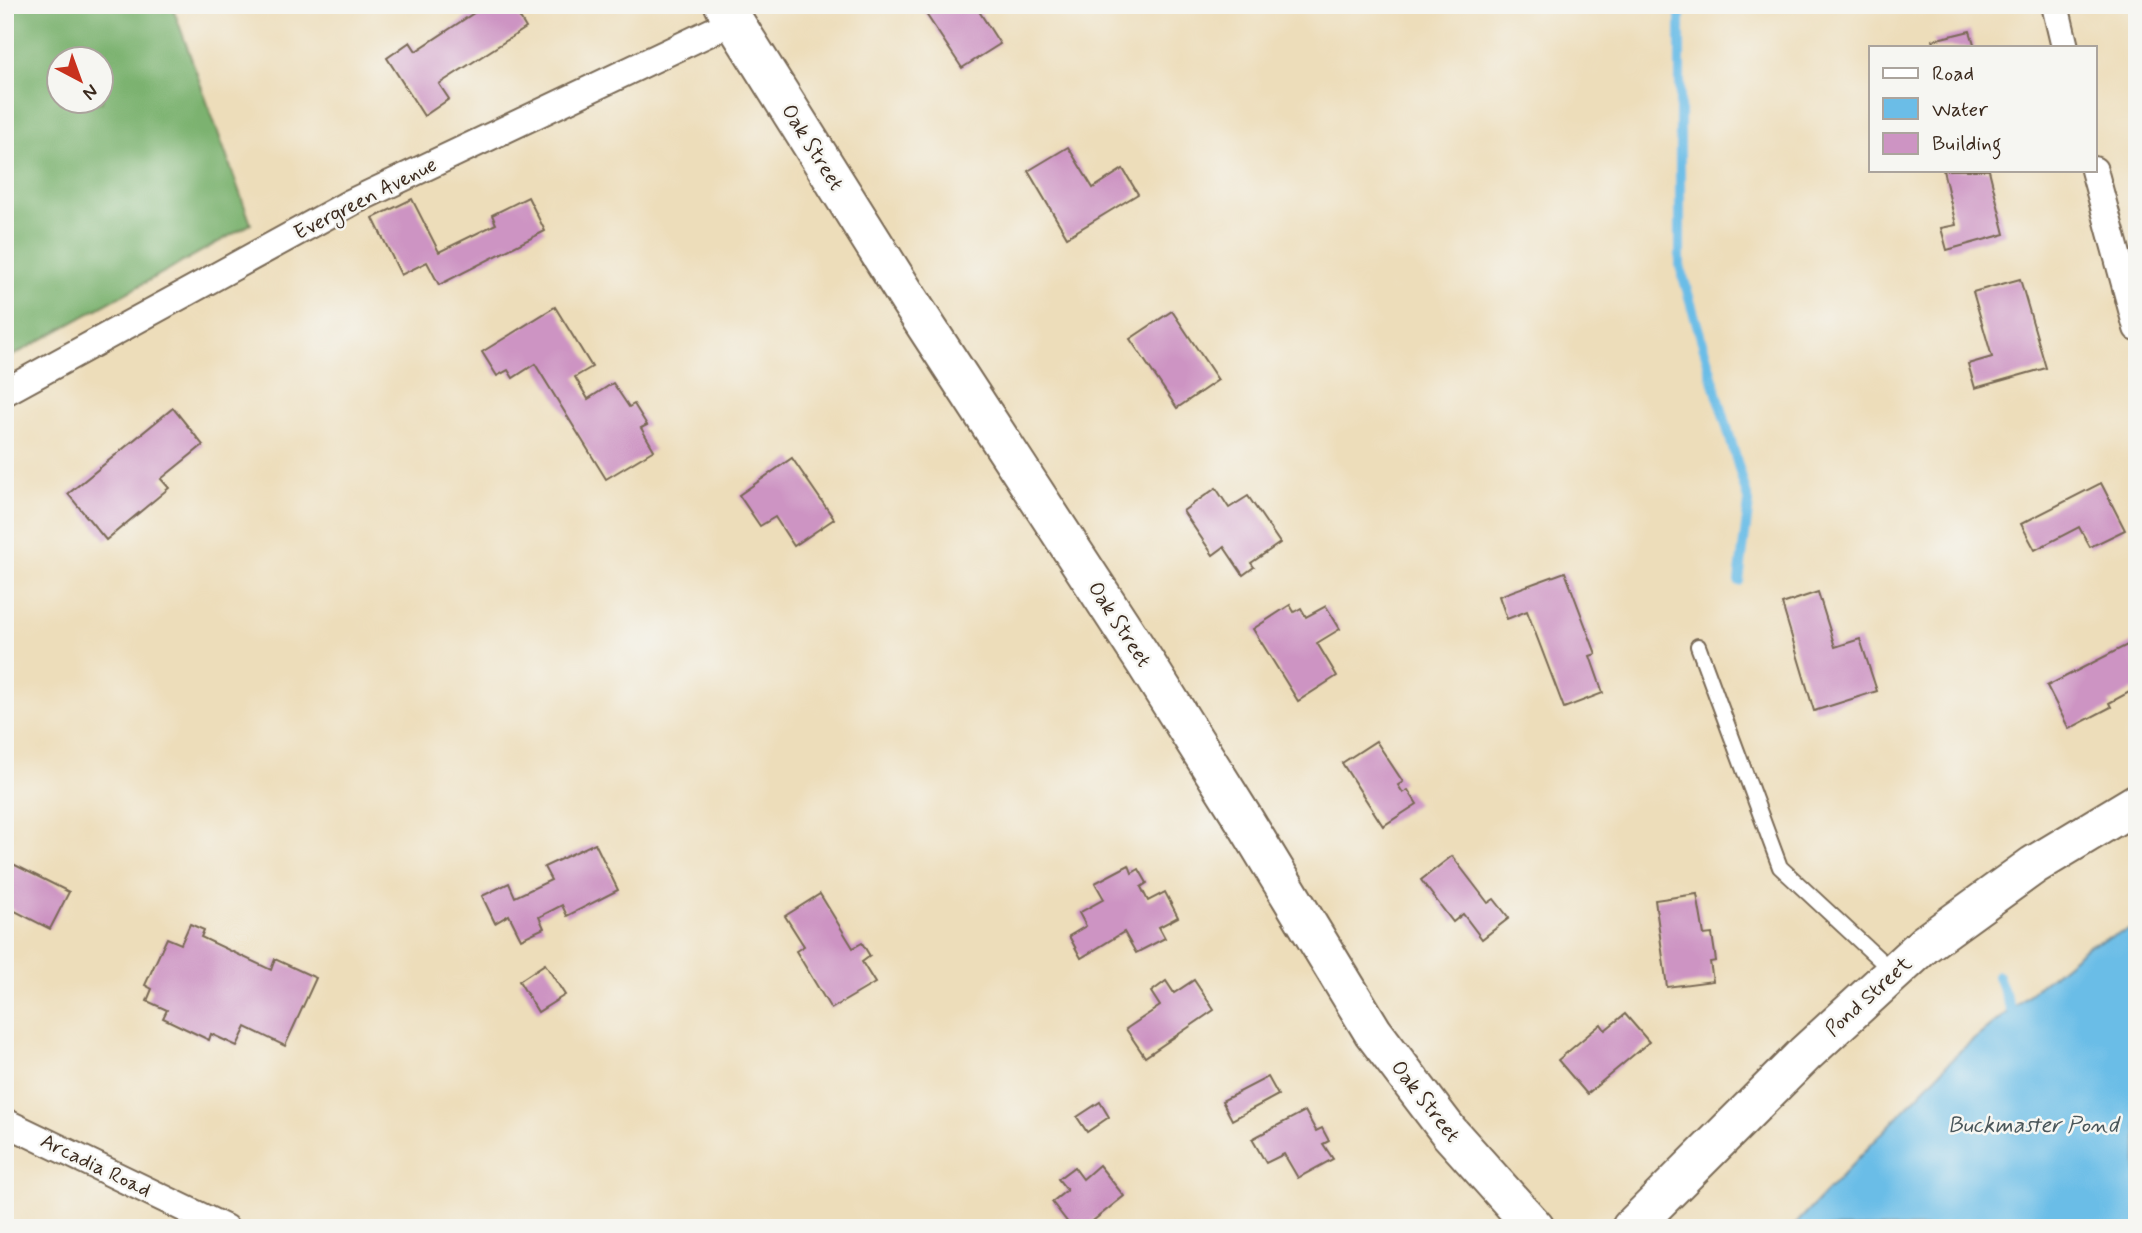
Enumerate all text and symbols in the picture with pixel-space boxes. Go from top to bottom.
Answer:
north arrow [46,46,116,116]
legend [1869,46,2096,172]
text: Road [1932,60,1974,88]
text: N [77,78,103,105]
text: Water [1932,96,1988,124]
street label: Oak Street [775,99,850,196]
text: Building [1932,130,2002,160]
street label: Evergreen Avenue [289,151,442,248]
street label: Oak Street [1081,576,1157,673]
street label: Pond Street [1819,950,1918,1043]
street label: Oak Street [1384,1055,1466,1149]
water label: Buckmaster Pond [1948,1111,2121,1141]
street label: Arcadia Road [36,1127,155,1205]

